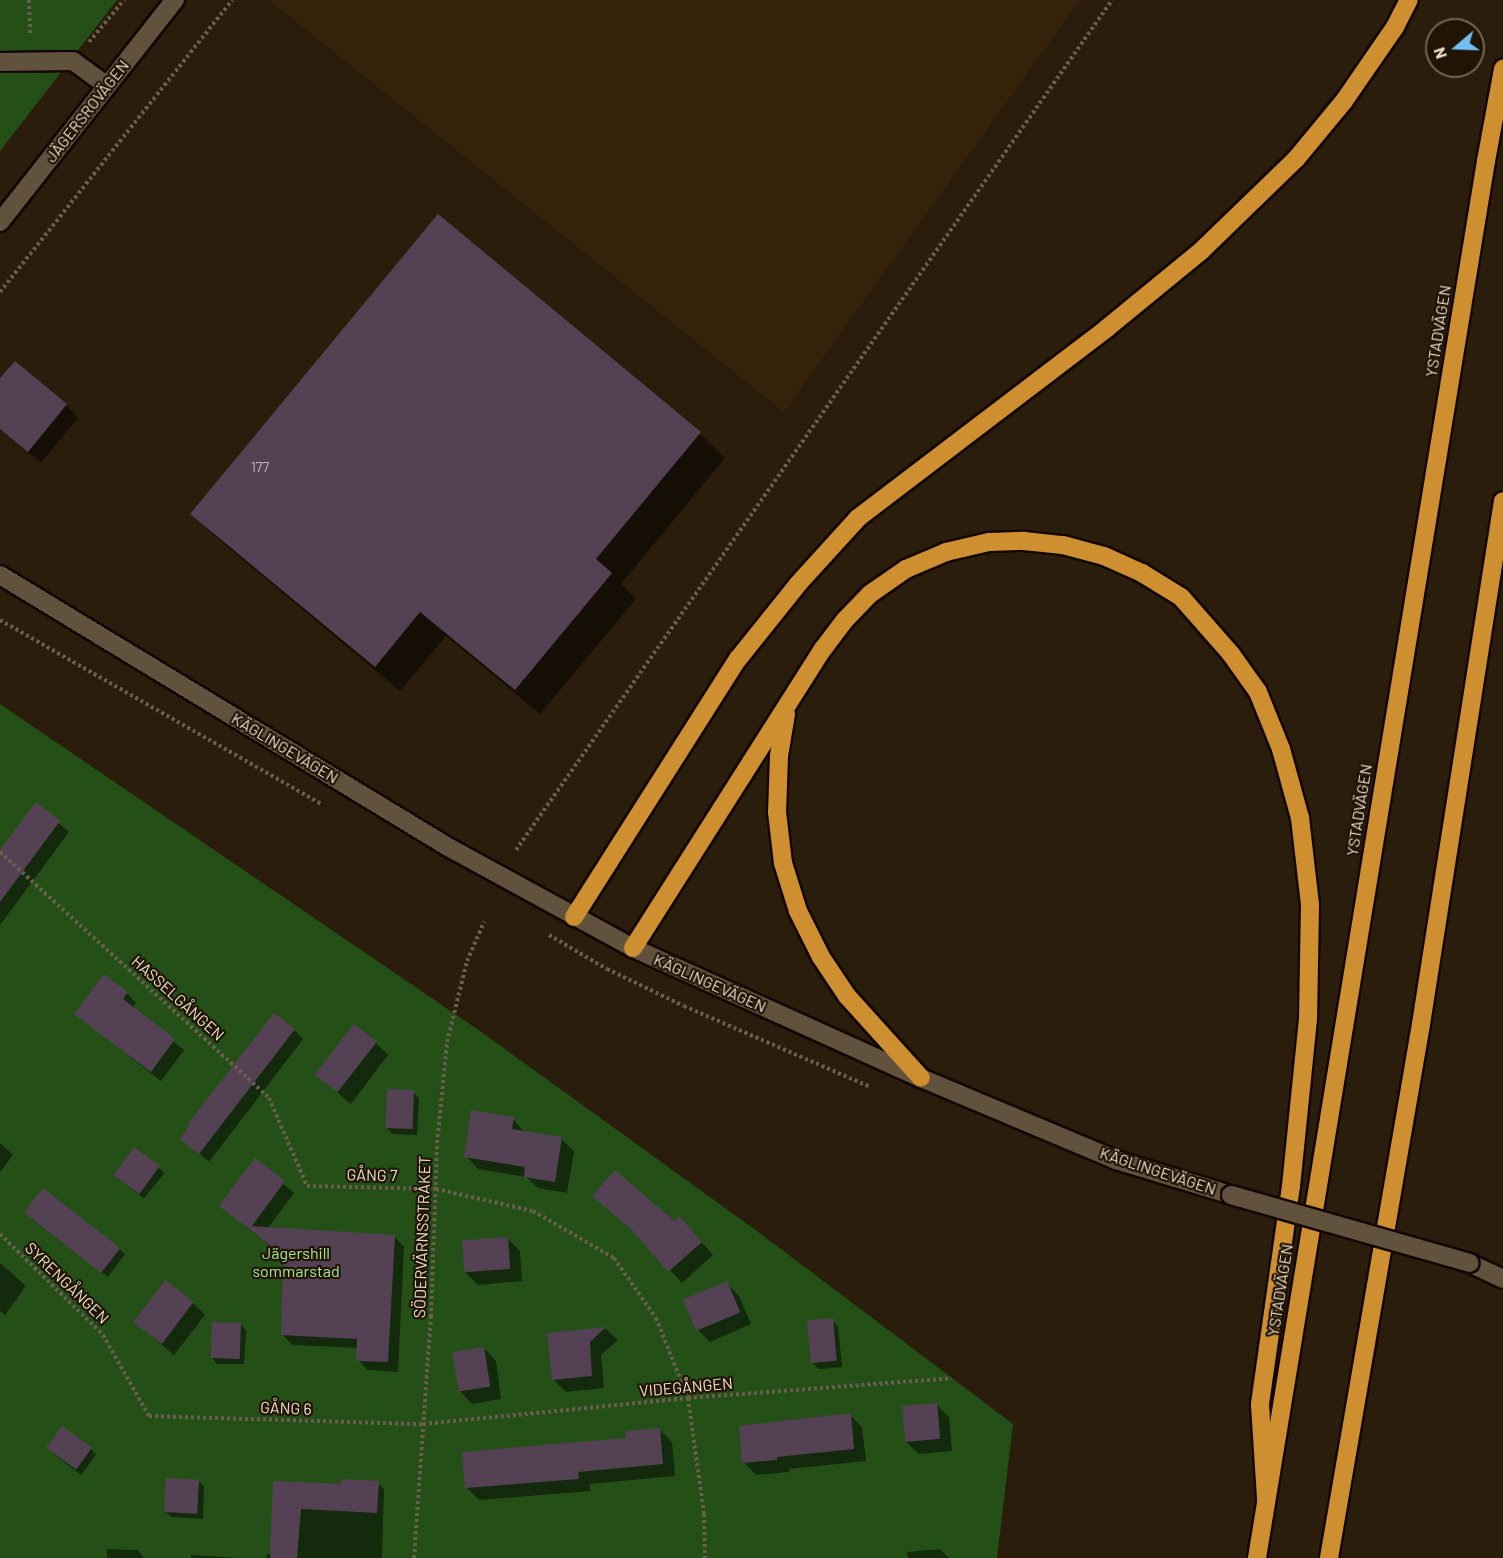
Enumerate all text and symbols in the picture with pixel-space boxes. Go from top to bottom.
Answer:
north arrow [1425,18,1485,78]
text: N [1429,45,1450,62]
street label: JÄGERSROVÄGEN [41,56,133,166]
street label: YSTADVÄGEN [1421,284,1455,378]
house number: 177 [251,459,269,475]
street label: KÄGLINGEVÄGEN [228,709,342,787]
street label: YSTADVÄGEN [1342,763,1376,857]
street label: KÄGLINGEVÄGEN [651,950,769,1016]
street label: HASSELGÅNGEN [128,951,228,1045]
street label: KÄGLINGEVÄGEN [1097,1143,1219,1199]
street label: SÖDERVÄRNSSTRÅKET [410,1155,434,1319]
street label: GÅNG 7 [346,1165,398,1185]
street label: SYRENGÅNGEN [21,1238,113,1328]
park label: Jägershill sommarstad [252,1243,340,1281]
street label: YSTADVÄGEN [1263,1243,1297,1337]
street label: VIDEGÅNGEN [638,1373,734,1401]
street label: GÅNG 6 [260,1398,312,1418]

